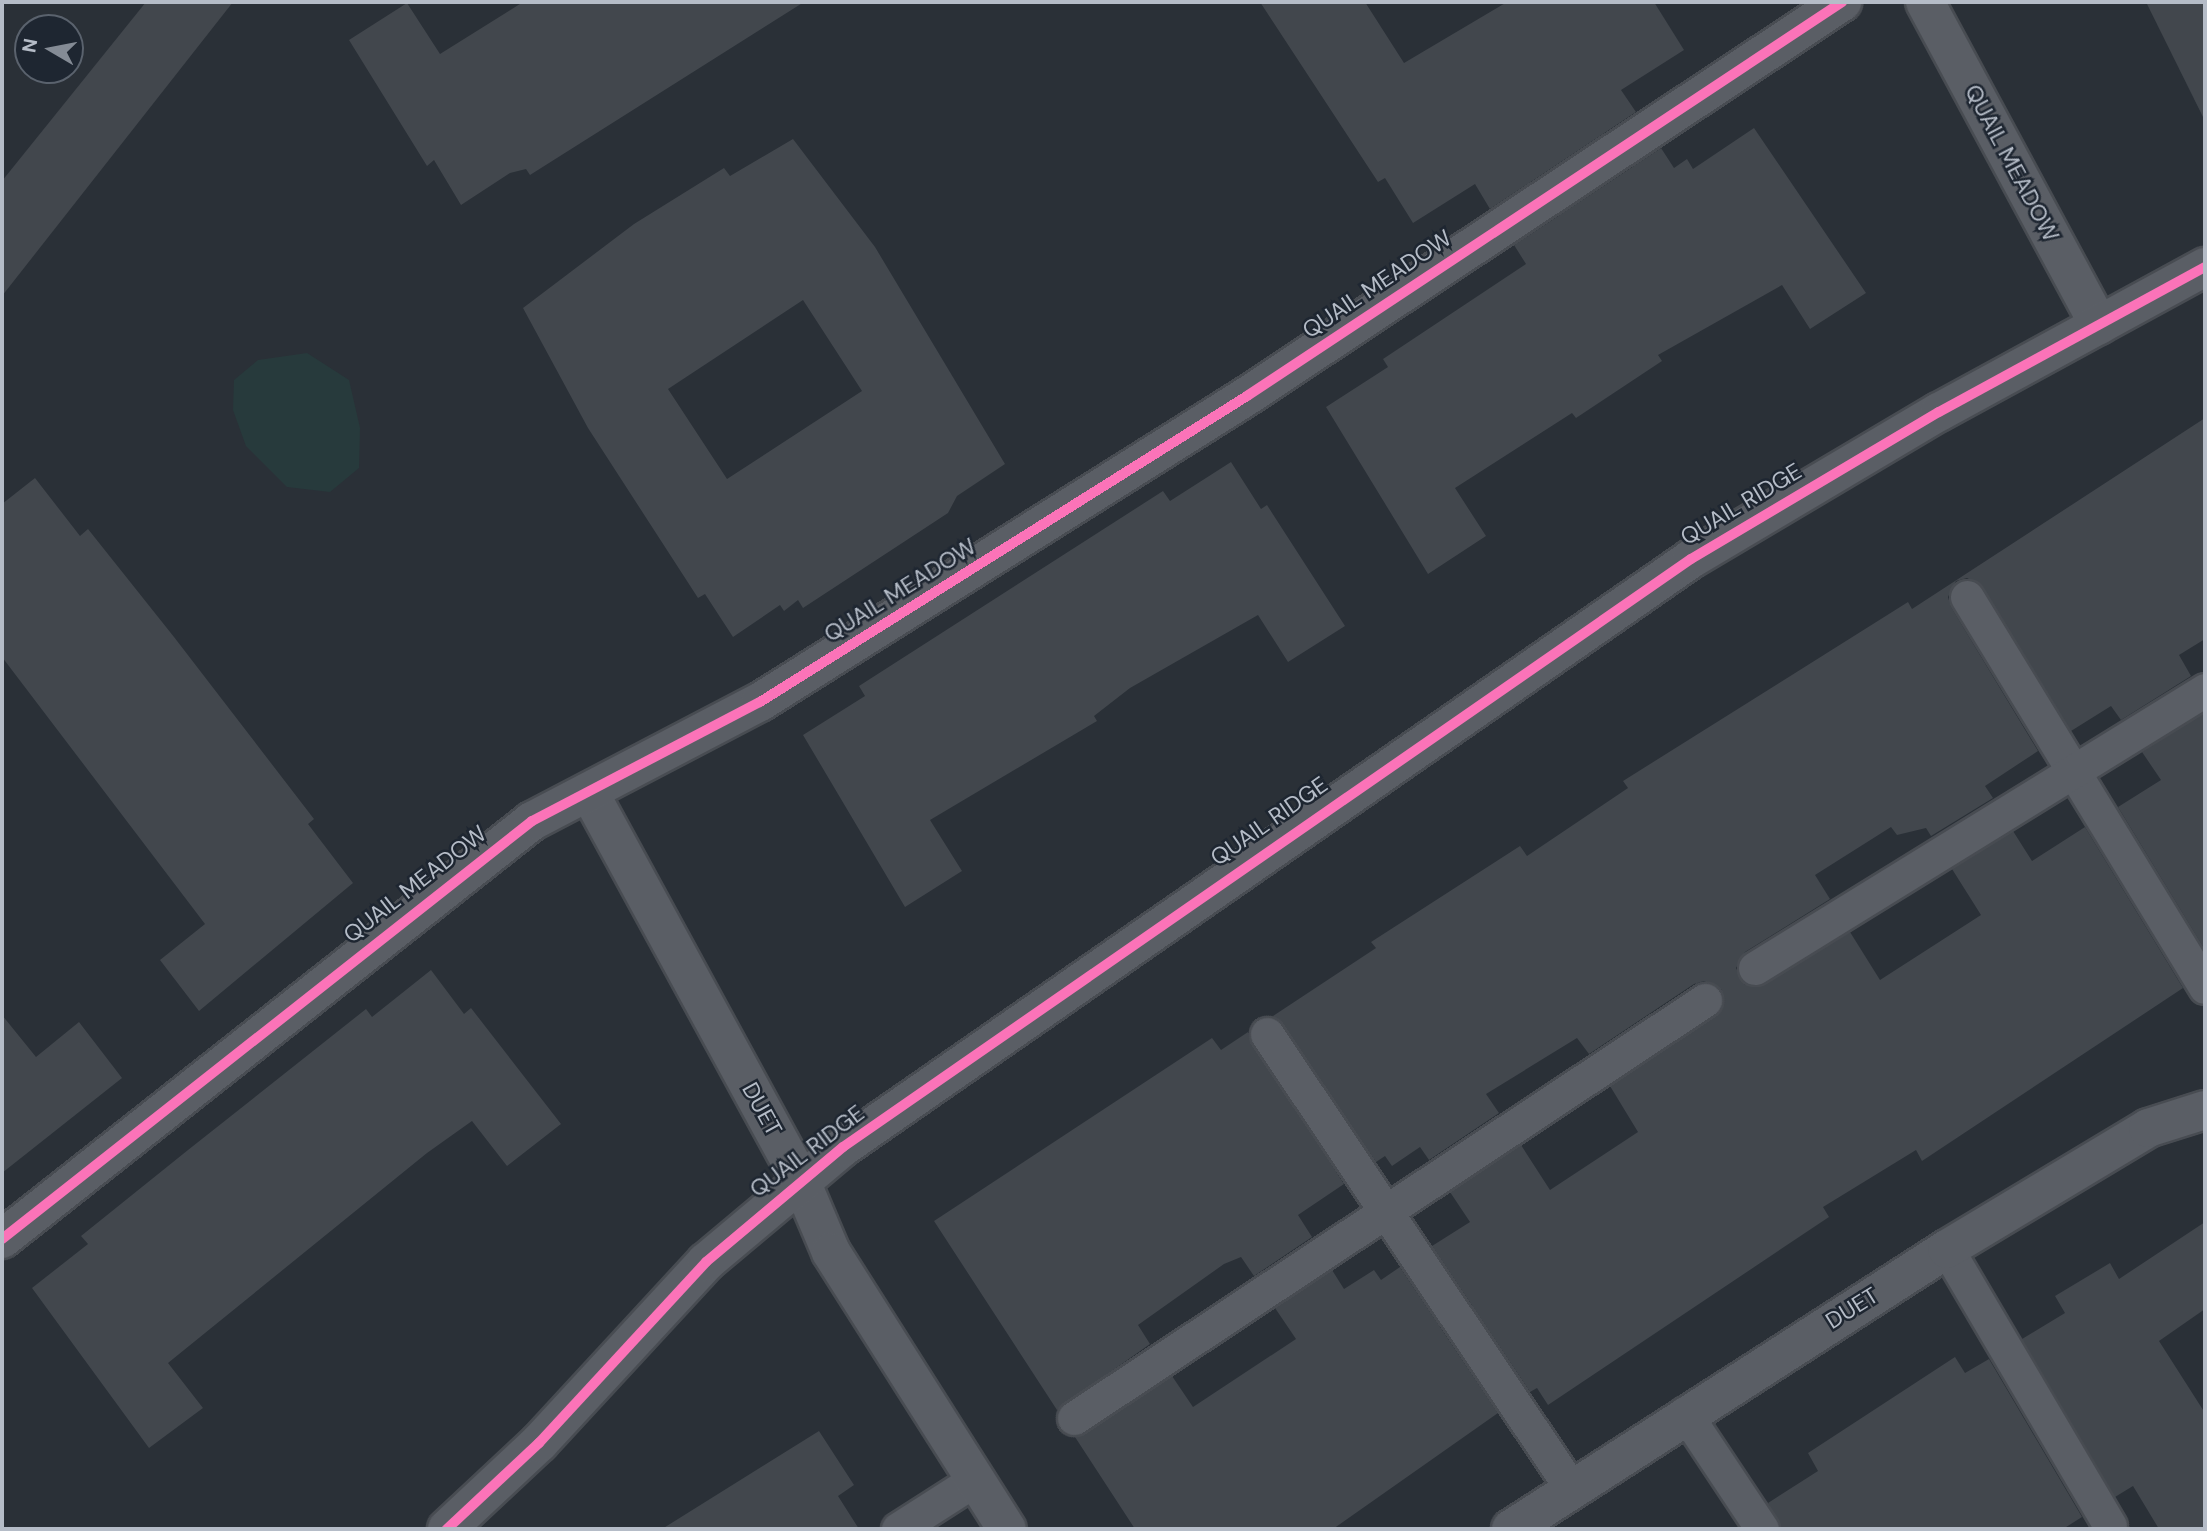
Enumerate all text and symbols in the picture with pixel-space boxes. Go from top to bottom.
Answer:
north arrow [14,14,84,84]
text: N [16,37,43,55]
street label: QUAIL MEADOW [1959,80,2065,246]
street label: QUAIL MEADOW [1297,224,1457,344]
street label: QUAIL RIDGE [1675,457,1807,551]
street label: QUAIL MEADOW [819,532,981,648]
street label: QUAIL RIDGE [1205,771,1333,871]
street label: QUAIL MEADOW [338,820,492,948]
street label: DUET [736,1077,788,1141]
street label: QUAIL RIDGE [744,1099,870,1203]
street label: DUET [1821,1281,1883,1335]

